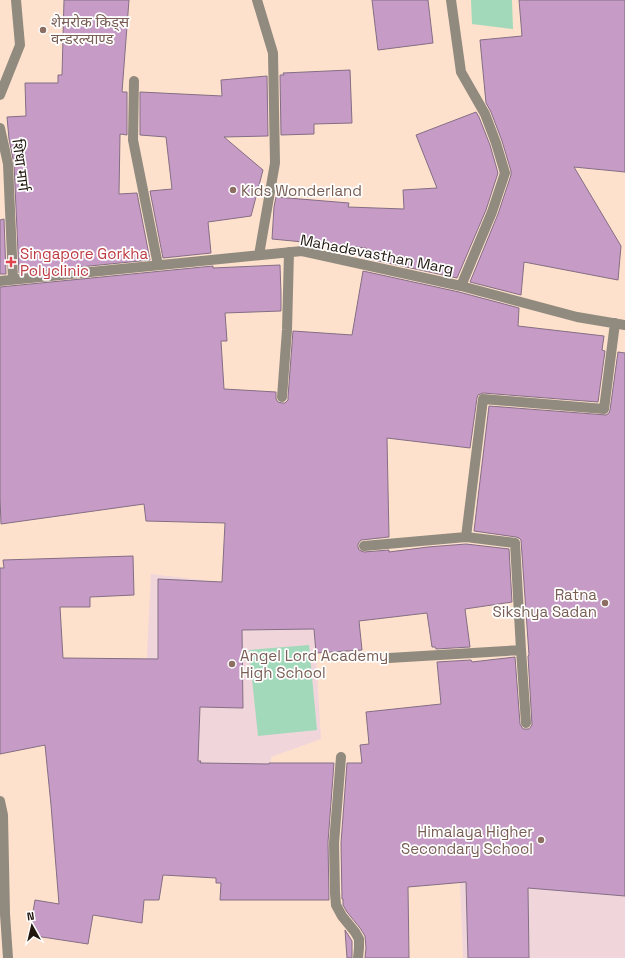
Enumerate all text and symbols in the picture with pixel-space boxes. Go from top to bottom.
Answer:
place label: शेमरोक किड्स वन्डरल्याण्ड [51,12,130,48]
marker: शेमरोक किड्स वन्डरल्याण्ड [38,25,48,35]
street label: शिधा मार्ग [8,138,34,193]
place label: Kids Wonderland [241,181,362,200]
marker: Kids Wonderland [228,185,238,195]
street label: Mahadevasthan Marg [299,230,455,278]
place label: Singapore Gorkha Polyclinic [20,244,148,280]
marker: Singapore Gorkha Polyclinic [5,256,17,268]
place label: Ratna Sikshya Sadan [493,585,597,621]
marker: Ratna Sikshya Sadan [600,598,610,608]
place label: Angel Lord Academy High School [240,646,388,682]
marker: Angel Lord Academy High School [227,659,237,669]
place label: Himalaya Higher Secondary School [401,822,533,858]
marker: Himalaya Higher Secondary School [536,835,546,845]
north arrow [12,906,52,946]
text: N [26,909,35,924]

